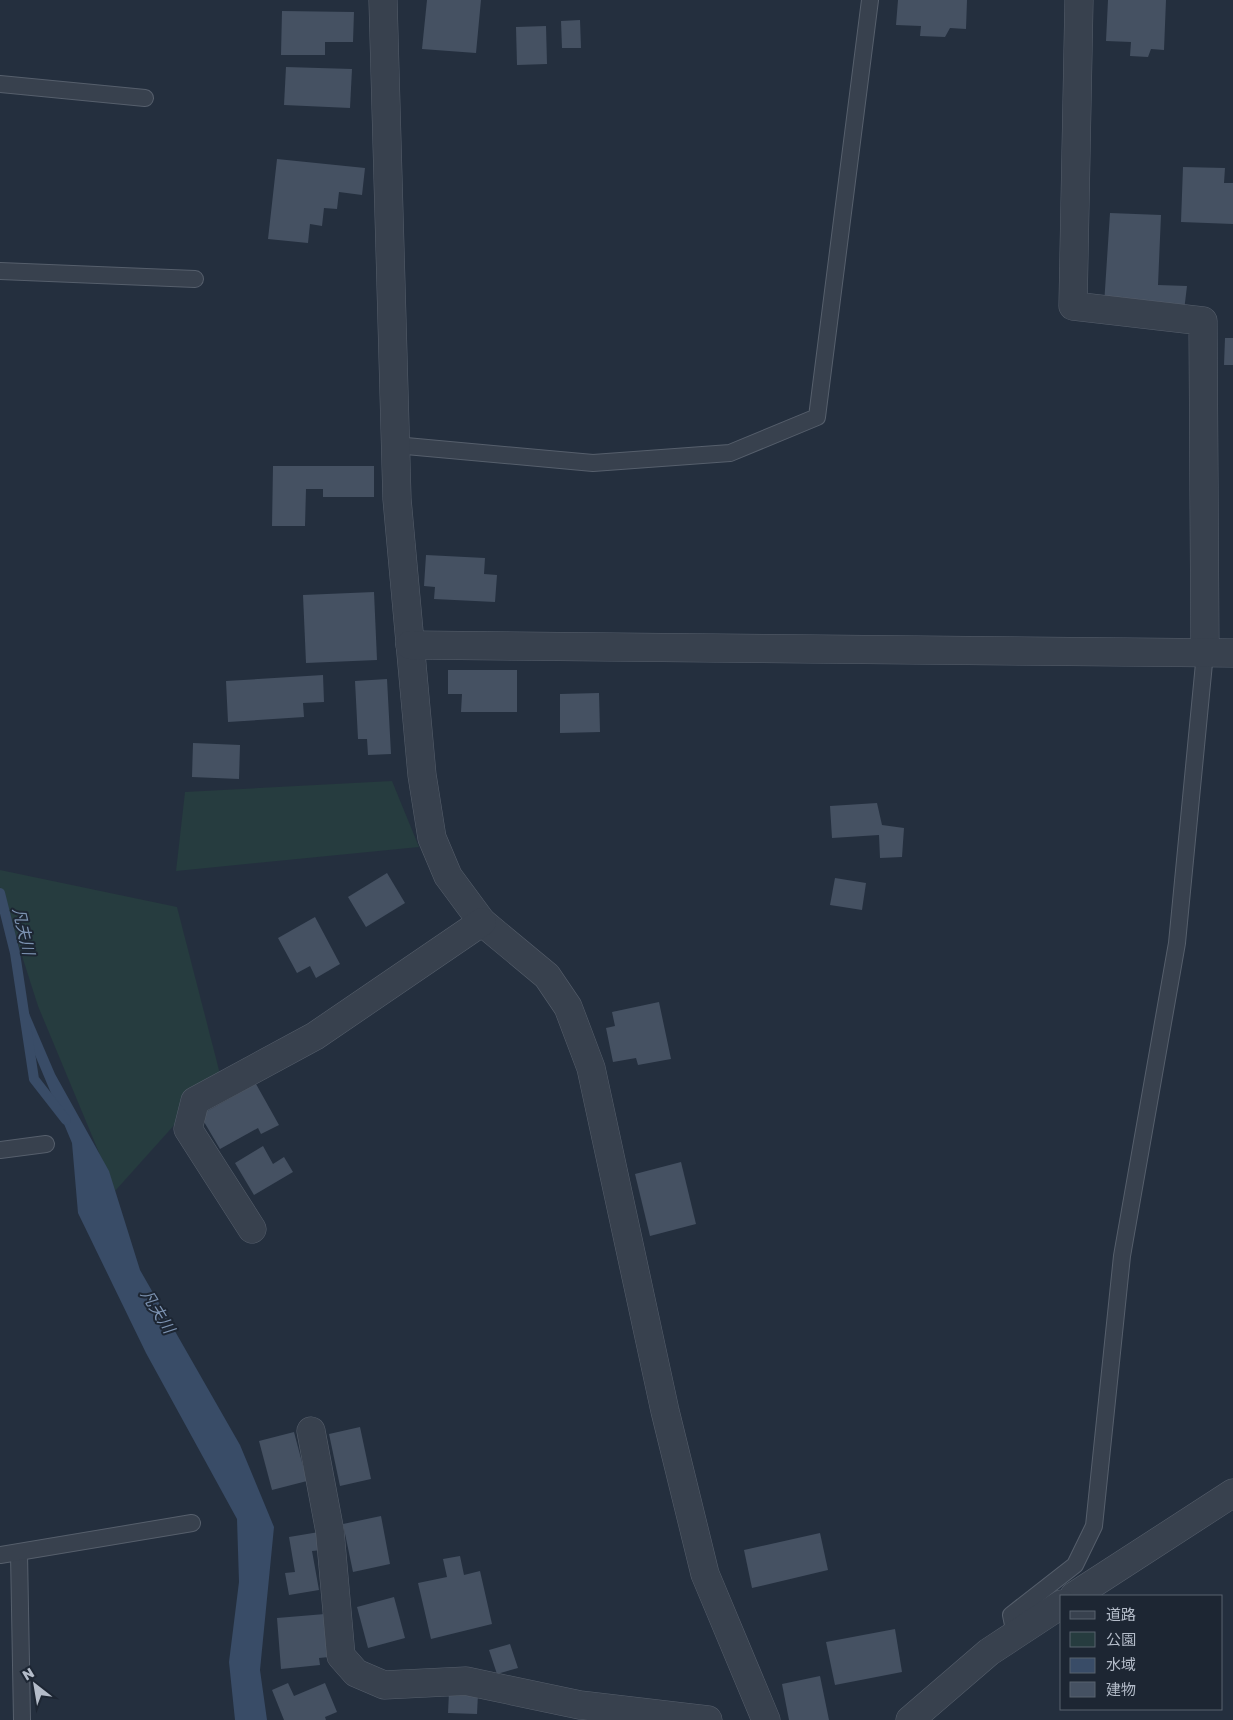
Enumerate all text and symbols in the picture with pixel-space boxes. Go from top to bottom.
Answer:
water label: 凡夫川 [9,905,40,959]
water label: 凡夫川 [137,1285,180,1338]
legend [1060,1595,1223,1710]
text: 道路 [1106,1605,1136,1623]
text: 公園 [1106,1630,1136,1648]
text: 水域 [1106,1655,1136,1673]
north arrow [10,1660,60,1710]
text: N [19,1663,37,1683]
text: 建物 [1106,1680,1136,1698]

